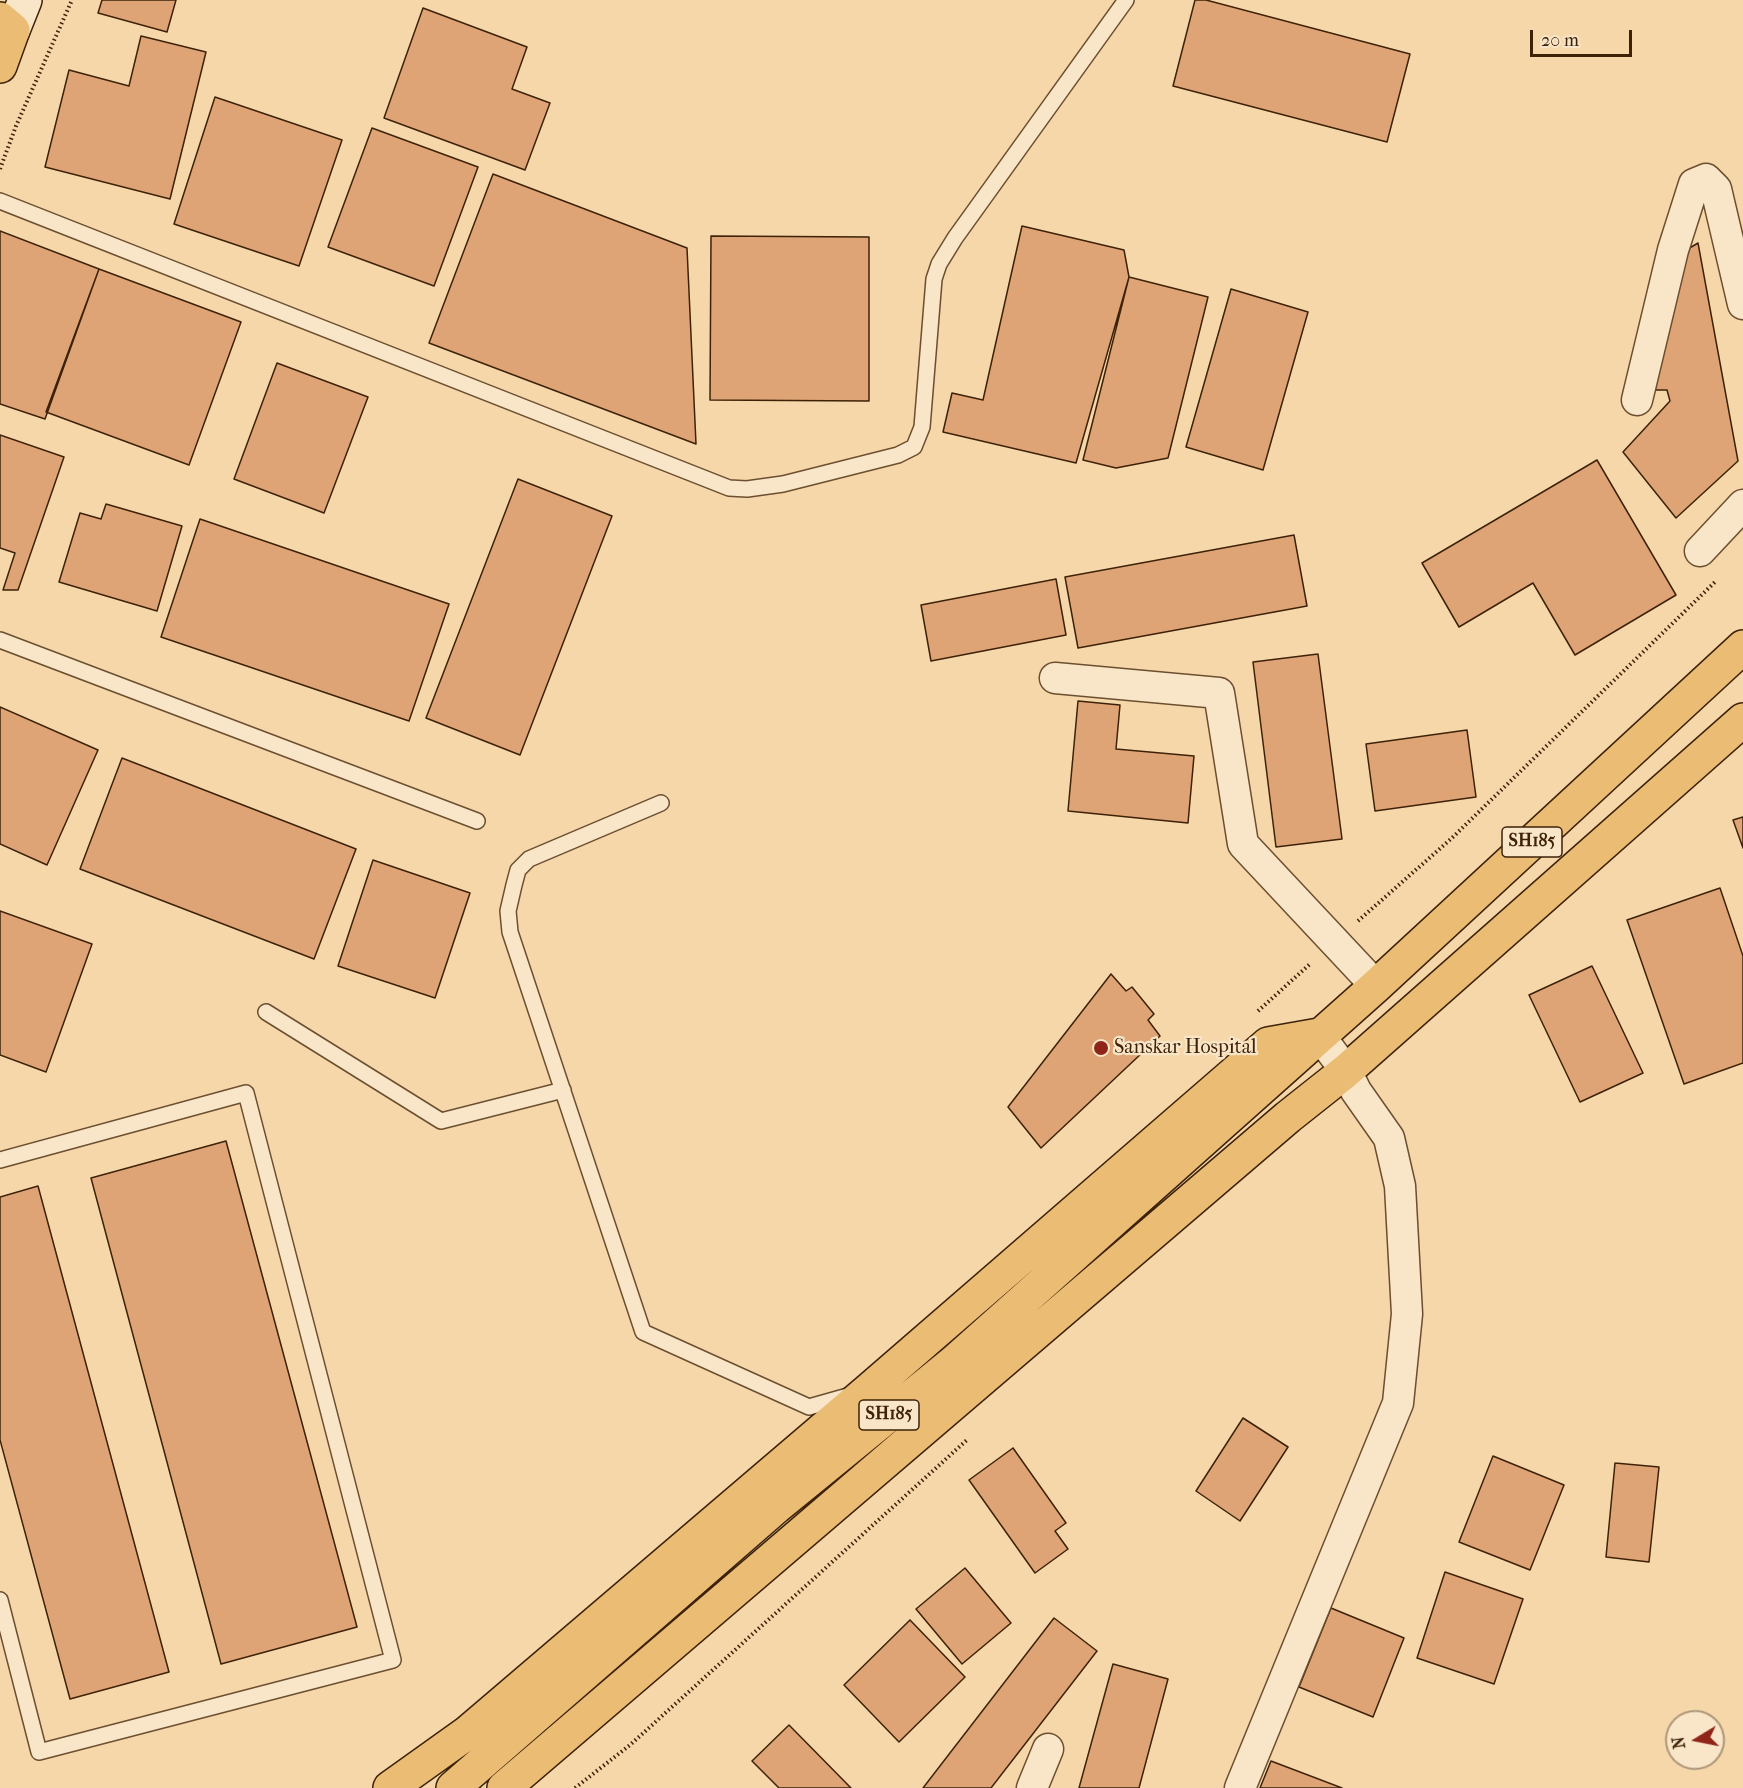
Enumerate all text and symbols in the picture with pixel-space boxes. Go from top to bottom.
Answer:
scale bar [1533,18,1635,56]
text: 20 m [1541,30,1579,51]
road number: SH185 [1502,827,1562,857]
place label: Sanskar Hospital [1114,1036,1256,1060]
marker: Sanskar Hospital [1092,1039,1110,1057]
road number: SH185 [859,1400,919,1430]
north arrow [1665,1710,1725,1770]
text: N [1668,1735,1689,1751]

